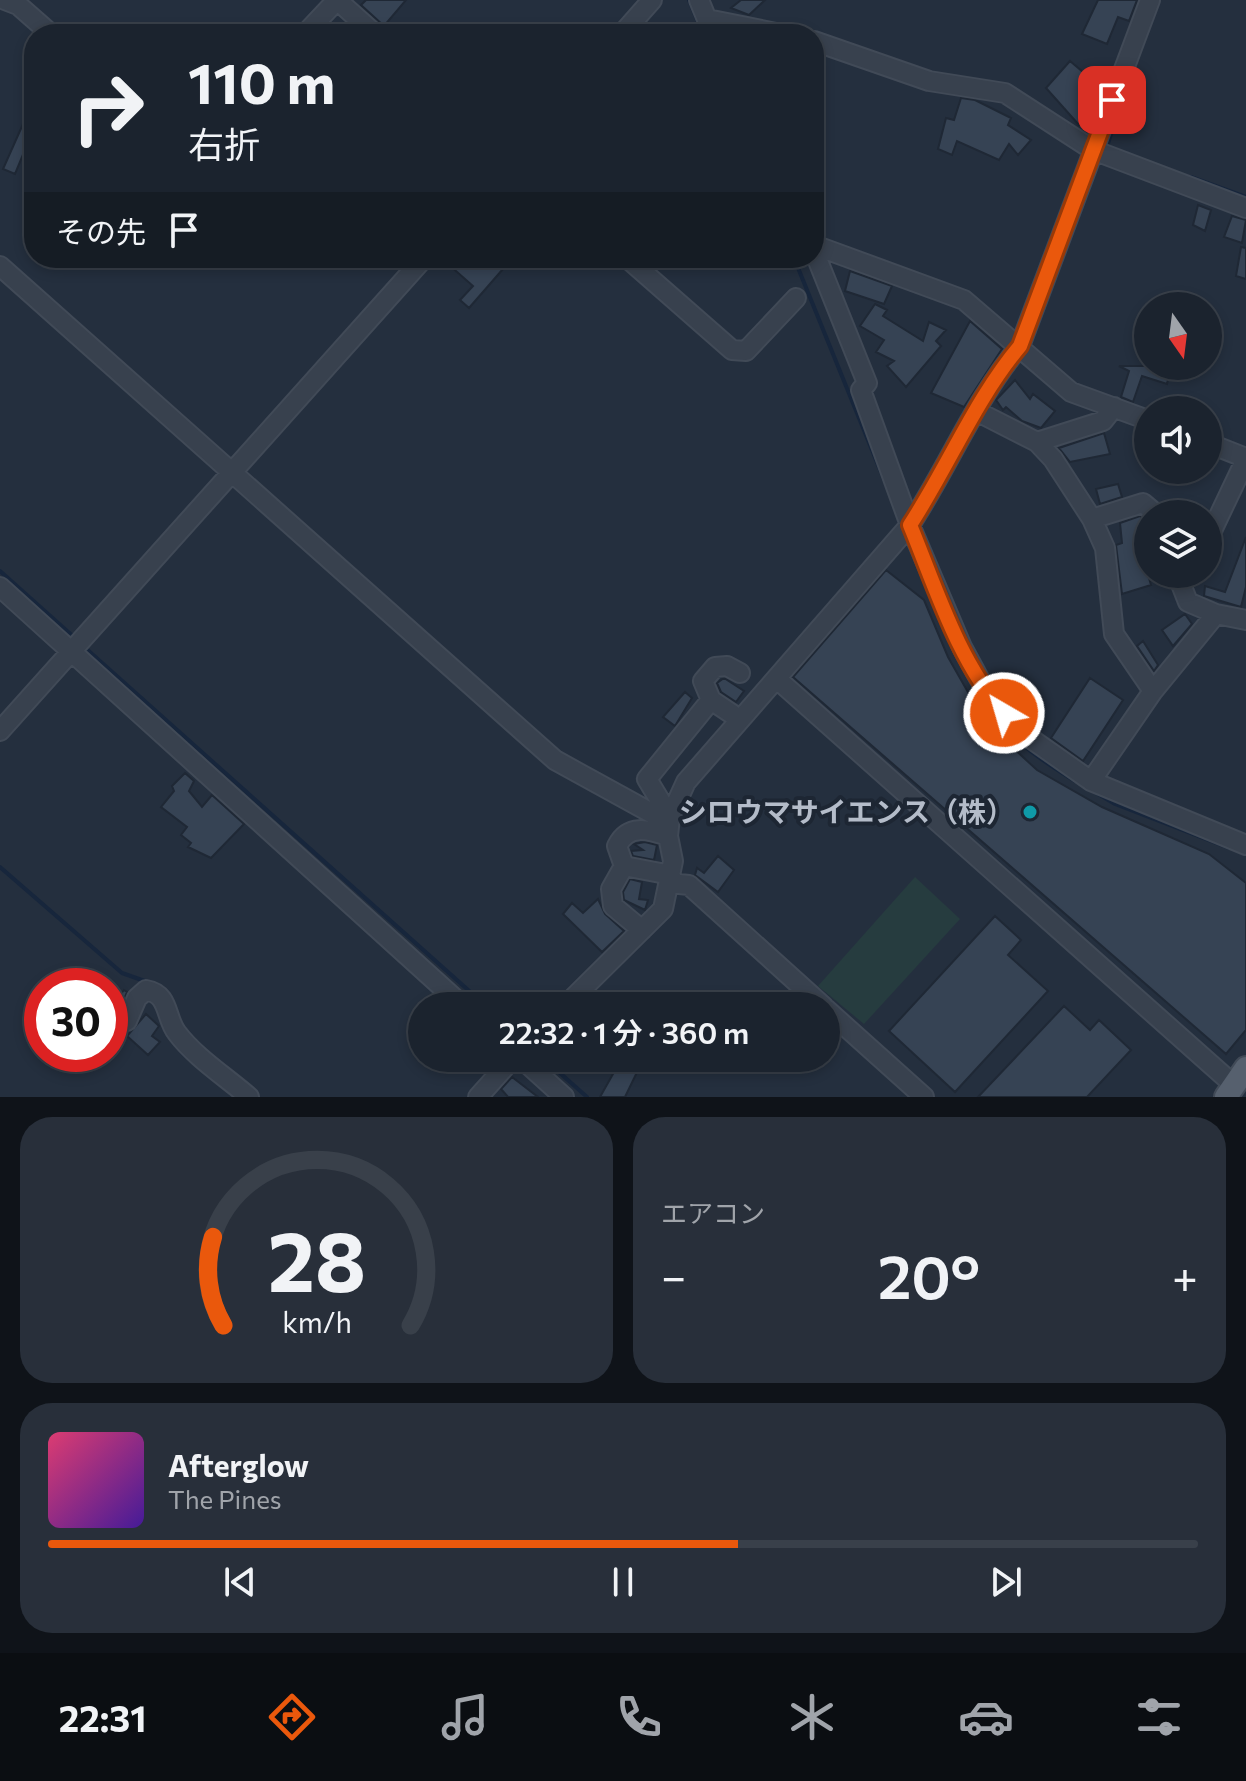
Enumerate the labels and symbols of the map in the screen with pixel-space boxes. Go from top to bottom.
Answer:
pin [1078,66,1146,134]
north arrow [1134,292,1222,380]
position arrow [962,671,1046,755]
place label: シロウマサイエンス（株） [679,794,1014,828]
marker: シロウマサイエンス（株） [1021,803,1039,821]
speed limit sign: 30 [24,968,128,1072]

